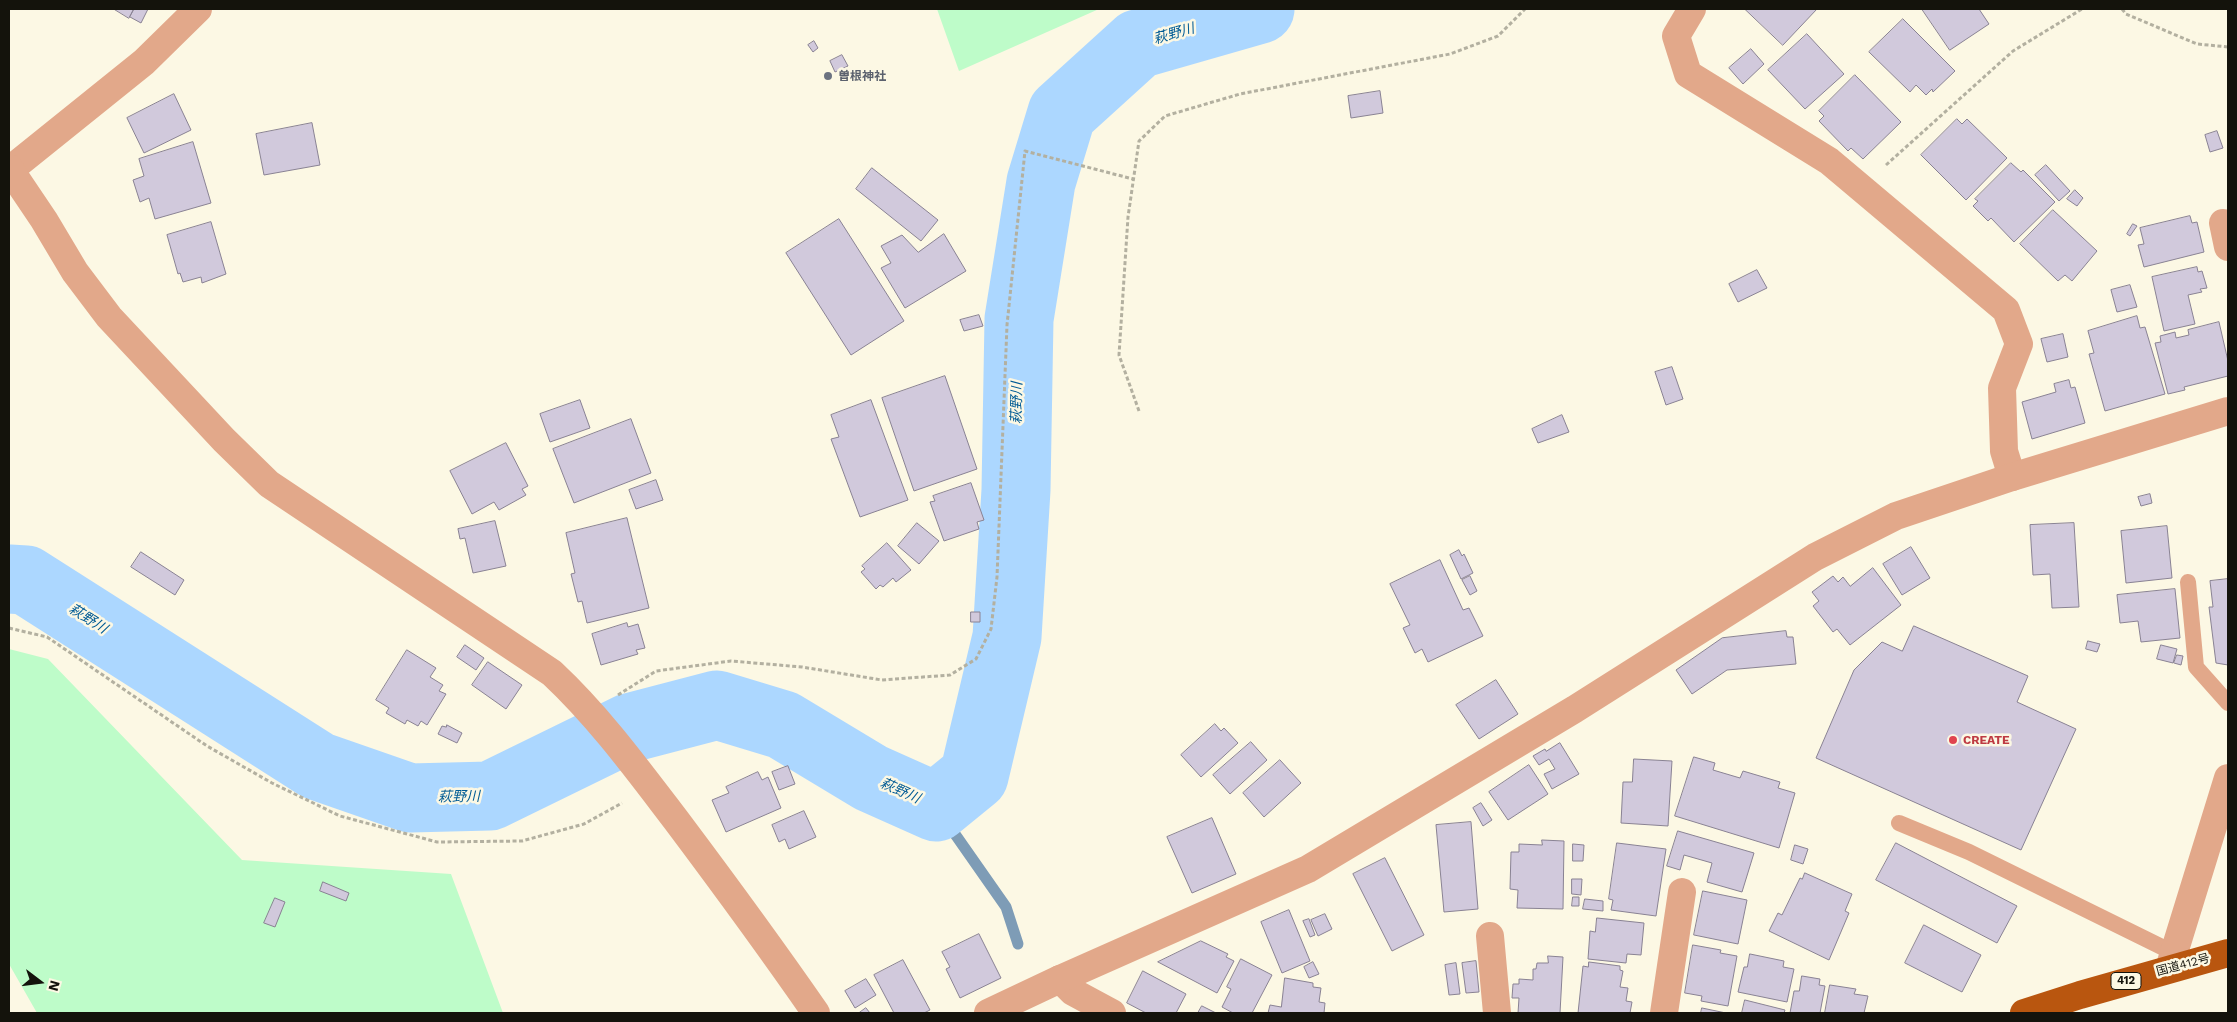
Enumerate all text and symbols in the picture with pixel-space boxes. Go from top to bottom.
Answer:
water label: 萩野川 [1151,20,1197,48]
place label: 曽根神社 [838,69,886,83]
marker: 曽根神社 [822,70,834,82]
water label: 萩野川 [1008,382,1026,424]
water label: 萩野川 [66,601,110,637]
place label: CREATE [1963,733,2010,747]
marker: CREATE [1947,734,1959,746]
water label: 萩野川 [877,775,923,807]
water label: 萩野川 [438,788,480,806]
street label: 国道412号 [2155,951,2211,979]
north arrow [15,957,65,1007]
road number: 412 [2111,972,2141,989]
text: N [45,979,64,993]

